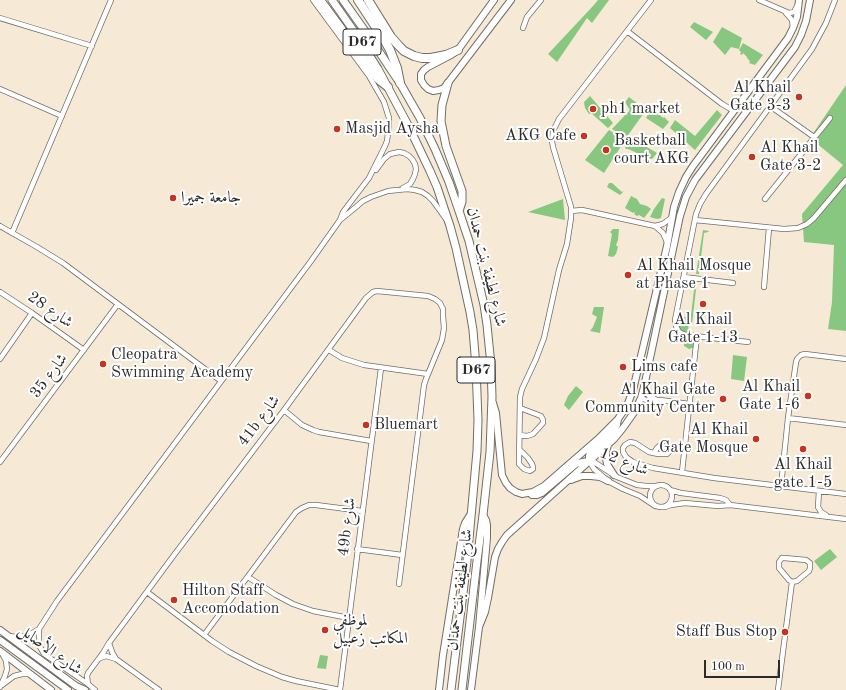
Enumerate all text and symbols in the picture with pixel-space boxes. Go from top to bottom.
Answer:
road number: D67 [343,29,381,55]
place label: Al Khail Gate 3-3 [730,78,791,116]
marker: Al Khail Gate 3-3 [794,92,804,102]
place label: ph1 market [601,99,680,119]
marker: ph1 market [588,104,598,114]
place label: Masjid Aysha [345,119,439,139]
marker: Masjid Aysha [332,124,342,134]
place label: AKG Cafe [505,126,576,146]
marker: AKG Cafe [579,131,589,141]
place label: Basketball court AKG [614,131,689,169]
place label: Al Khail Gate 3-2 [760,138,821,176]
marker: Basketball court AKG [601,145,611,155]
marker: Al Khail Gate 3-2 [747,152,757,162]
place label: جامعة جميرا [181,188,241,208]
marker: جامعة جميرا [168,193,178,203]
street label: شارع لطيفة بنت حمدان [462,205,510,329]
place label: Al Khail Mosque at Phase 1 [636,256,751,294]
marker: Al Khail Mosque at Phase 1 [623,270,633,280]
street label: شارع 28 [24,288,76,332]
marker: Al Khail Gate 1-13 [698,299,708,309]
place label: Al Khail Gate 1-13 [668,310,738,348]
place label: Cleopatra Swimming Academy [111,345,253,383]
street label: شارع 35 [26,350,72,402]
road number: D67 [457,357,495,383]
place label: Lims cafe [631,357,698,377]
marker: Cleopatra Swimming Academy [98,359,108,369]
marker: Lims cafe [618,362,628,372]
place label: Al Khail Gate 1-6 [739,377,800,415]
place label: Al Khail Gate Community Center [585,380,715,418]
marker: Al Khail Gate 1-6 [803,391,813,401]
street label: 41b شارع [234,392,284,450]
marker: Al Khail Gate Community Center [718,394,728,404]
place label: Bluemart [374,415,438,435]
marker: Bluemart [361,420,371,430]
place label: Al Khail Gate Mosque [659,420,748,458]
marker: Al Khail Gate Mosque [751,434,761,444]
street label: شارع 12 [597,444,651,480]
marker: Al Khail gate 1-5 [798,444,808,454]
place label: Al Khail gate 1-5 [774,455,832,493]
street label: 49b شارع [334,497,360,557]
street label: شارع لطيفة بنت حمدان [443,528,477,652]
place label: Hilton Staff Accomodation [182,581,280,619]
marker: Hilton Staff Accomodation [169,595,179,605]
place label: لموظفي المكاتب زعبيل [333,611,408,649]
street label: شارع الأصايل [14,620,86,680]
place label: Staff Bus Stop [676,622,777,642]
marker: لموظفي المكاتب زعبيل [320,625,330,635]
marker: Staff Bus Stop [780,627,790,637]
scale bar [706,652,782,678]
text: 100 m [711,661,745,673]

